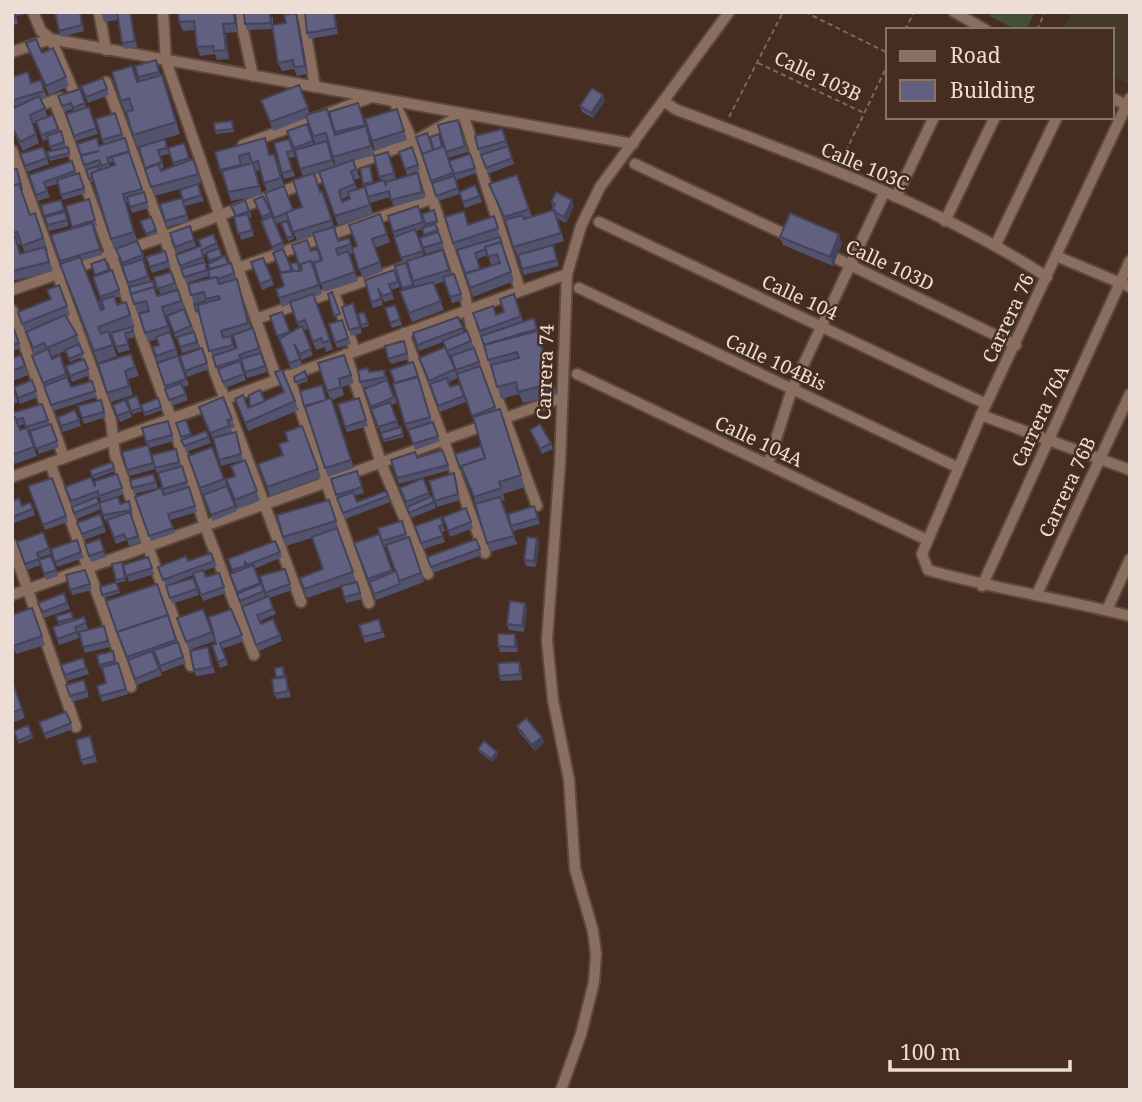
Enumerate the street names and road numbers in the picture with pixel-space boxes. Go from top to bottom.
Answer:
street label: Calle 103B [770,44,866,108]
street label: Calle 103C [817,136,913,196]
street label: Calle 103D [841,233,939,297]
street label: Calle 104 [758,268,843,326]
street label: Carrera 76 [976,269,1040,367]
street label: Carrera 74 [530,323,560,420]
street label: Calle 104Bis [721,327,831,397]
street label: Carrera 76A [1005,360,1075,471]
street label: Calle 104A [711,409,808,473]
street label: Carrera 76B [1032,432,1102,542]

